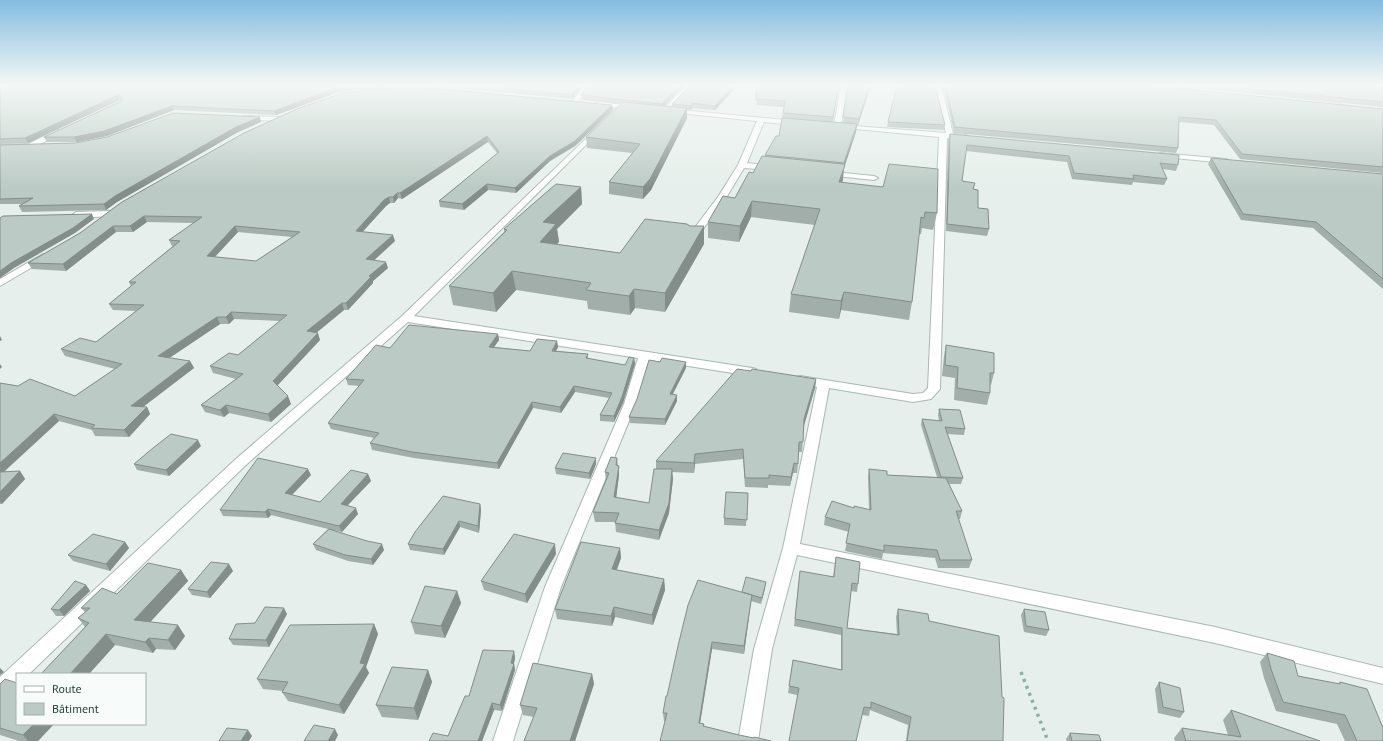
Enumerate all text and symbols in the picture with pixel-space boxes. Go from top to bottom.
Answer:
legend [16,673,146,725]
text: Route [52,681,82,696]
text: Bâtiment [52,701,99,716]

